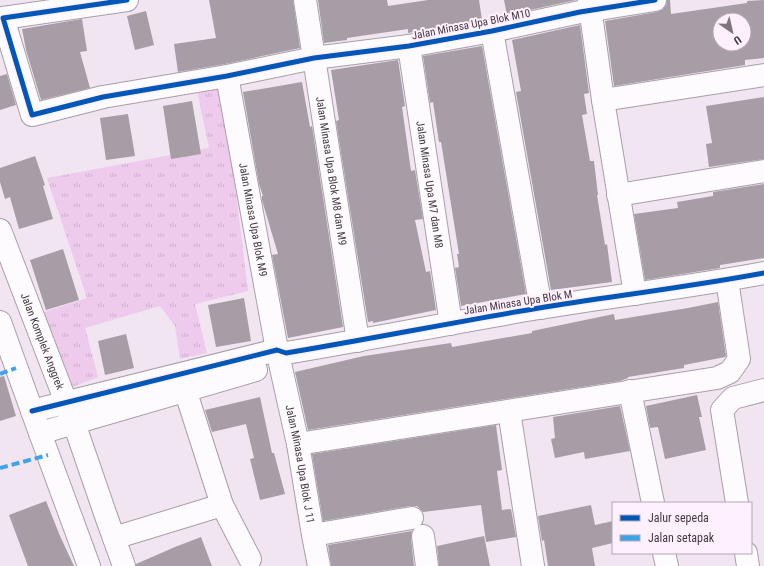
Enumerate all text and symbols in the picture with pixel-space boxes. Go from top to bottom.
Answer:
street label: Jalan Minasa Upa Blok M10 [411,7,532,42]
north arrow [712,12,752,52]
text: U [731,33,744,47]
street label: Jalan Minasa Upa Blok M8 dan M9 [313,96,349,246]
street label: Jalan Minasa Upa M7 dan M8 [413,120,445,249]
street label: Jalan Minasa Upa Blok M9 [236,162,269,278]
street label: Jalan Minasa Upa Blok M [463,287,573,317]
street label: Jalan Komplek Anggrek [18,291,67,392]
street label: Jalan Minasa Upa Blok J 11 [282,404,317,524]
legend [612,502,752,554]
text: Jalur sepeda [648,511,709,525]
text: Jalan setapak [648,531,715,545]

